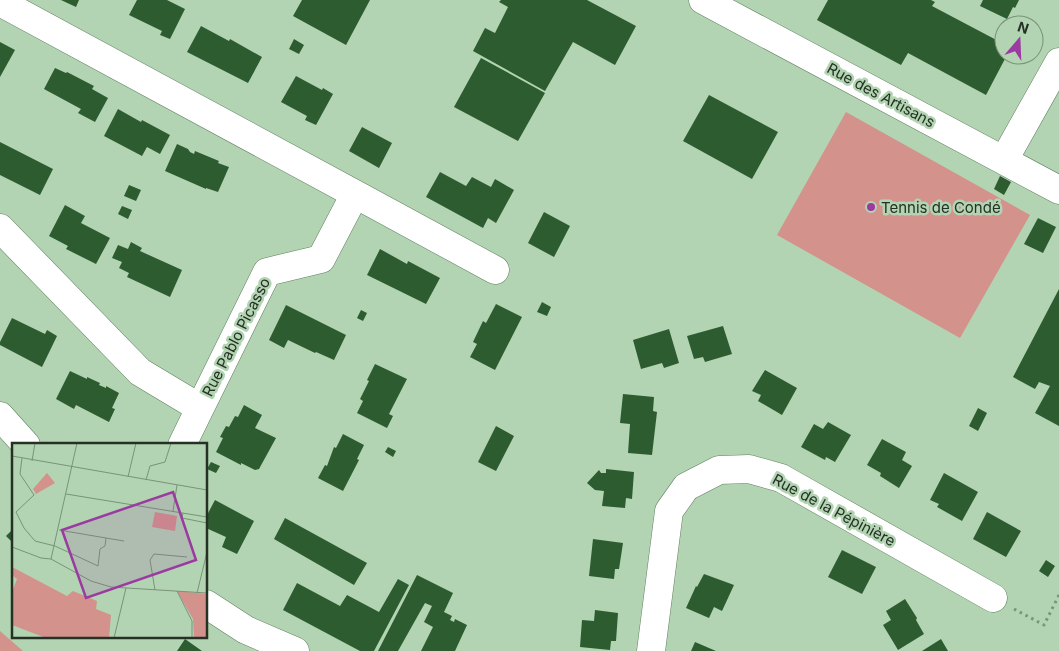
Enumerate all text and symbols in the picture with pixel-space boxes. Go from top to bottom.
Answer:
north arrow [994,15,1044,65]
text: N [1016,17,1031,37]
street label: Rue des Artisans [824,59,938,131]
place label: Tennis de Condé [881,198,1001,217]
marker: Tennis de Condé [865,201,877,213]
street label: Rue Pablo Picasso [198,274,274,400]
inset map [12,443,208,638]
street label: Rue de la Pépinière [769,470,899,550]

